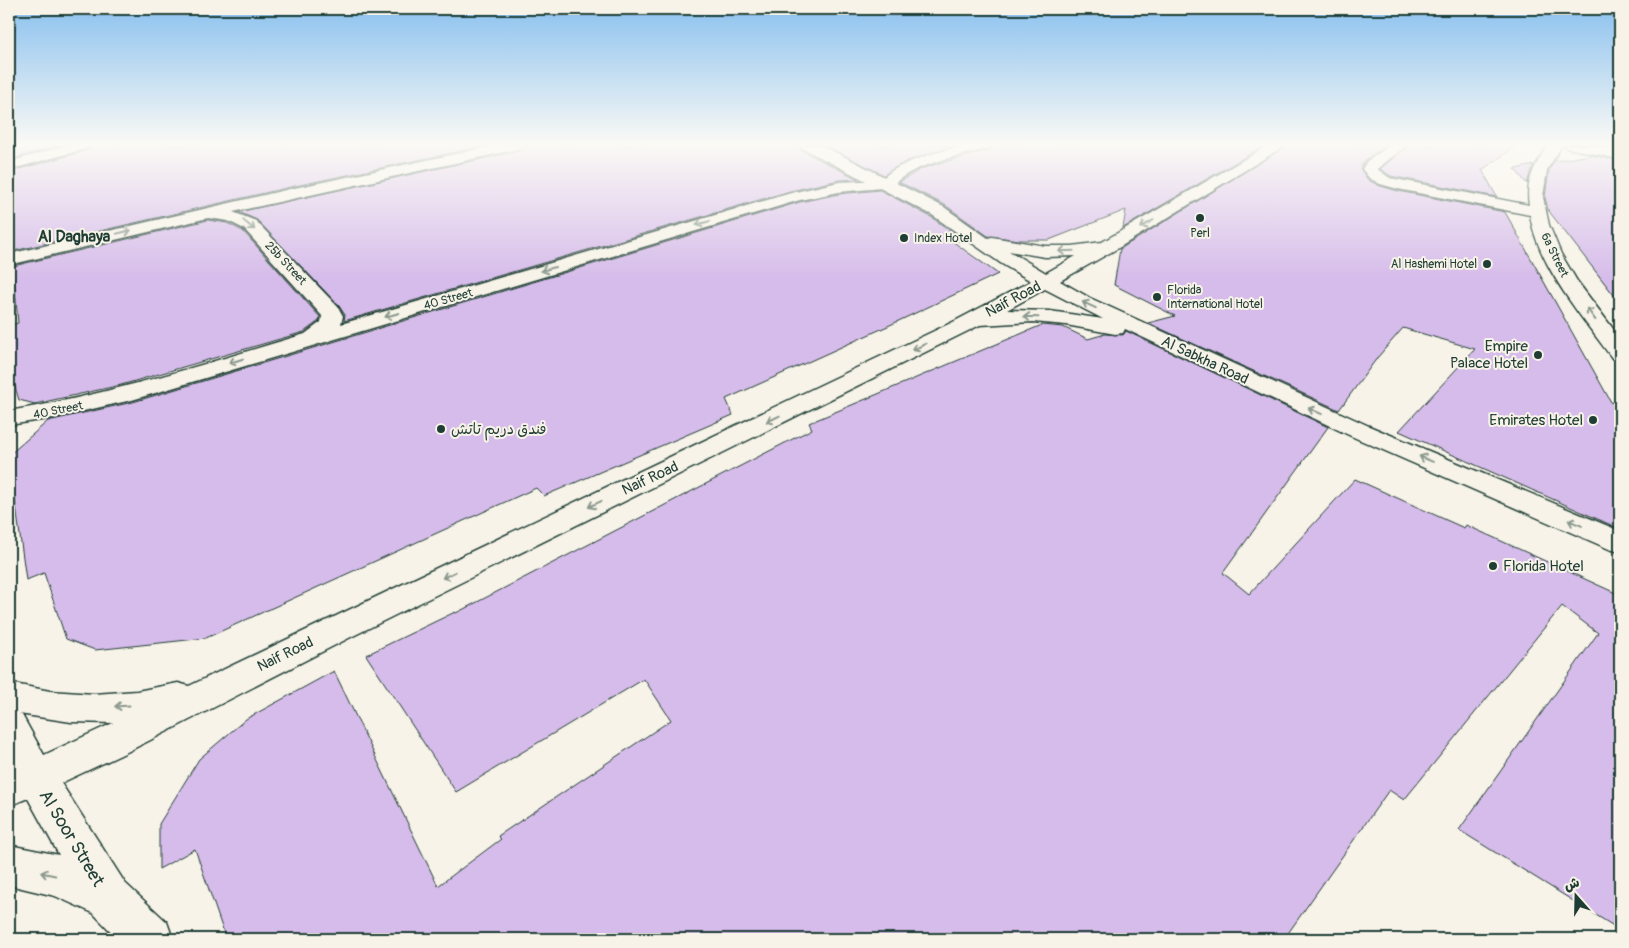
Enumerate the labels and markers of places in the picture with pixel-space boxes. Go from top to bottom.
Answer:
marker: Perl [1194,212,1206,224]
place label: Perl [1190,226,1210,241]
place label: Index Hotel [914,231,972,246]
marker: Index Hotel [898,232,910,244]
place label: Al Hashemi Hotel [1391,257,1477,272]
marker: Al Hashemi Hotel [1481,258,1493,270]
place label: Florida International Hotel [1167,283,1263,312]
marker: Florida International Hotel [1151,291,1163,303]
place label: Empire Palace Hotel [1450,337,1529,373]
marker: Empire Palace Hotel [1532,349,1544,361]
place label: Emirates Hotel [1489,411,1583,430]
marker: Emirates Hotel [1587,414,1599,426]
place label: فندق دريم تاتش [451,420,547,441]
marker: فندق دريم تاتش [435,423,447,435]
place label: Florida Hotel [1503,557,1584,576]
marker: Florida Hotel [1487,560,1499,572]

